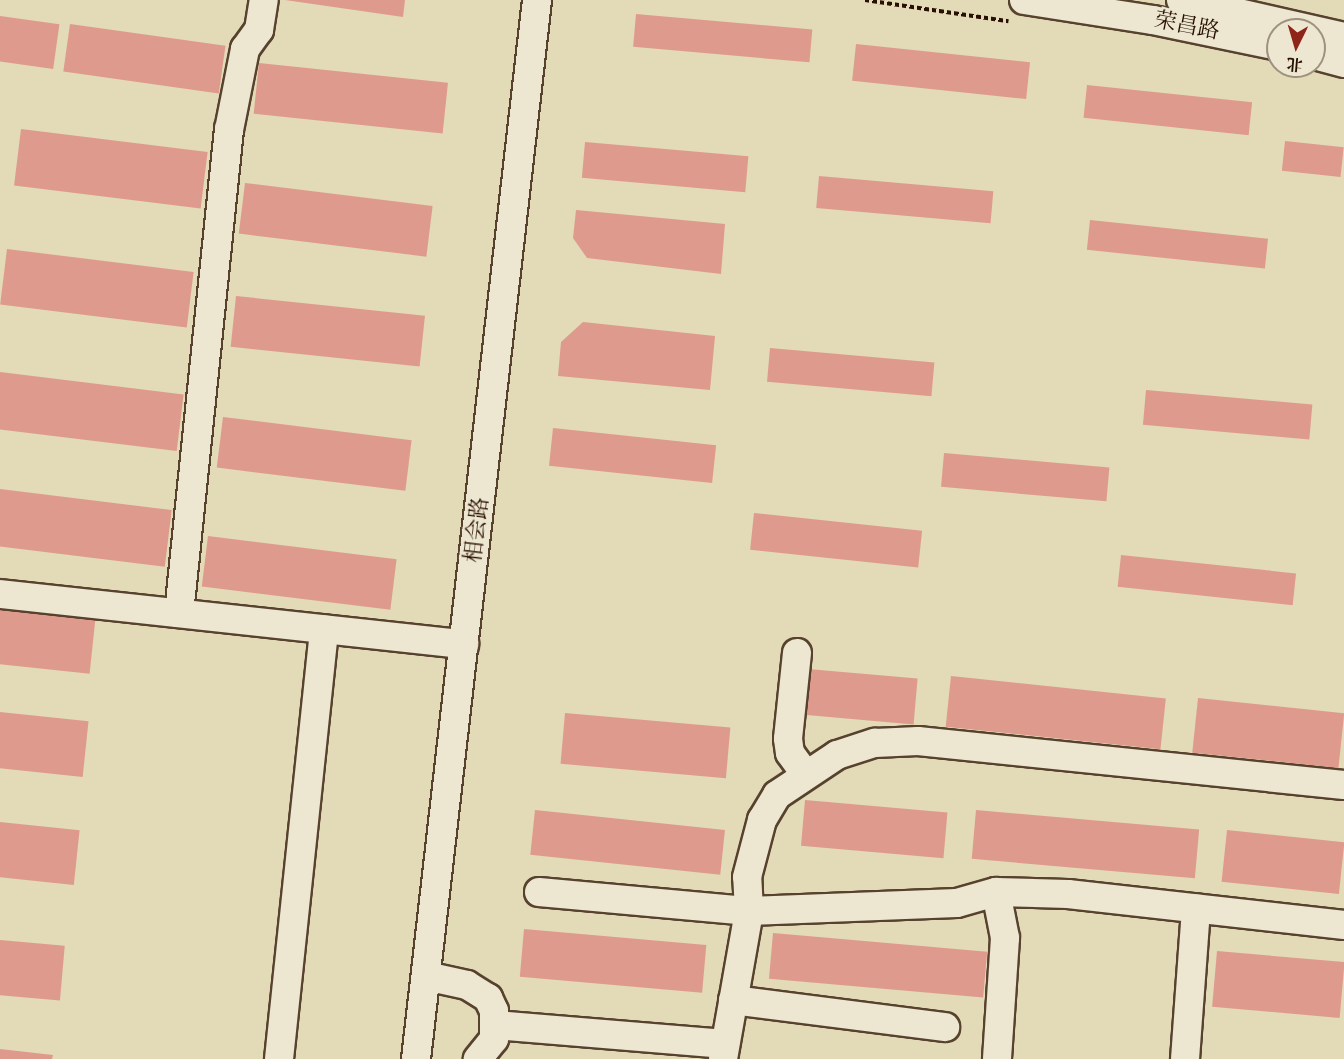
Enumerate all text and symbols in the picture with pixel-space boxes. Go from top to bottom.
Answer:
street label: 荣昌路 [1152,7,1222,45]
north arrow [1266,18,1326,78]
text: 北 [1286,52,1304,76]
street label: 相会路 [460,496,494,564]

